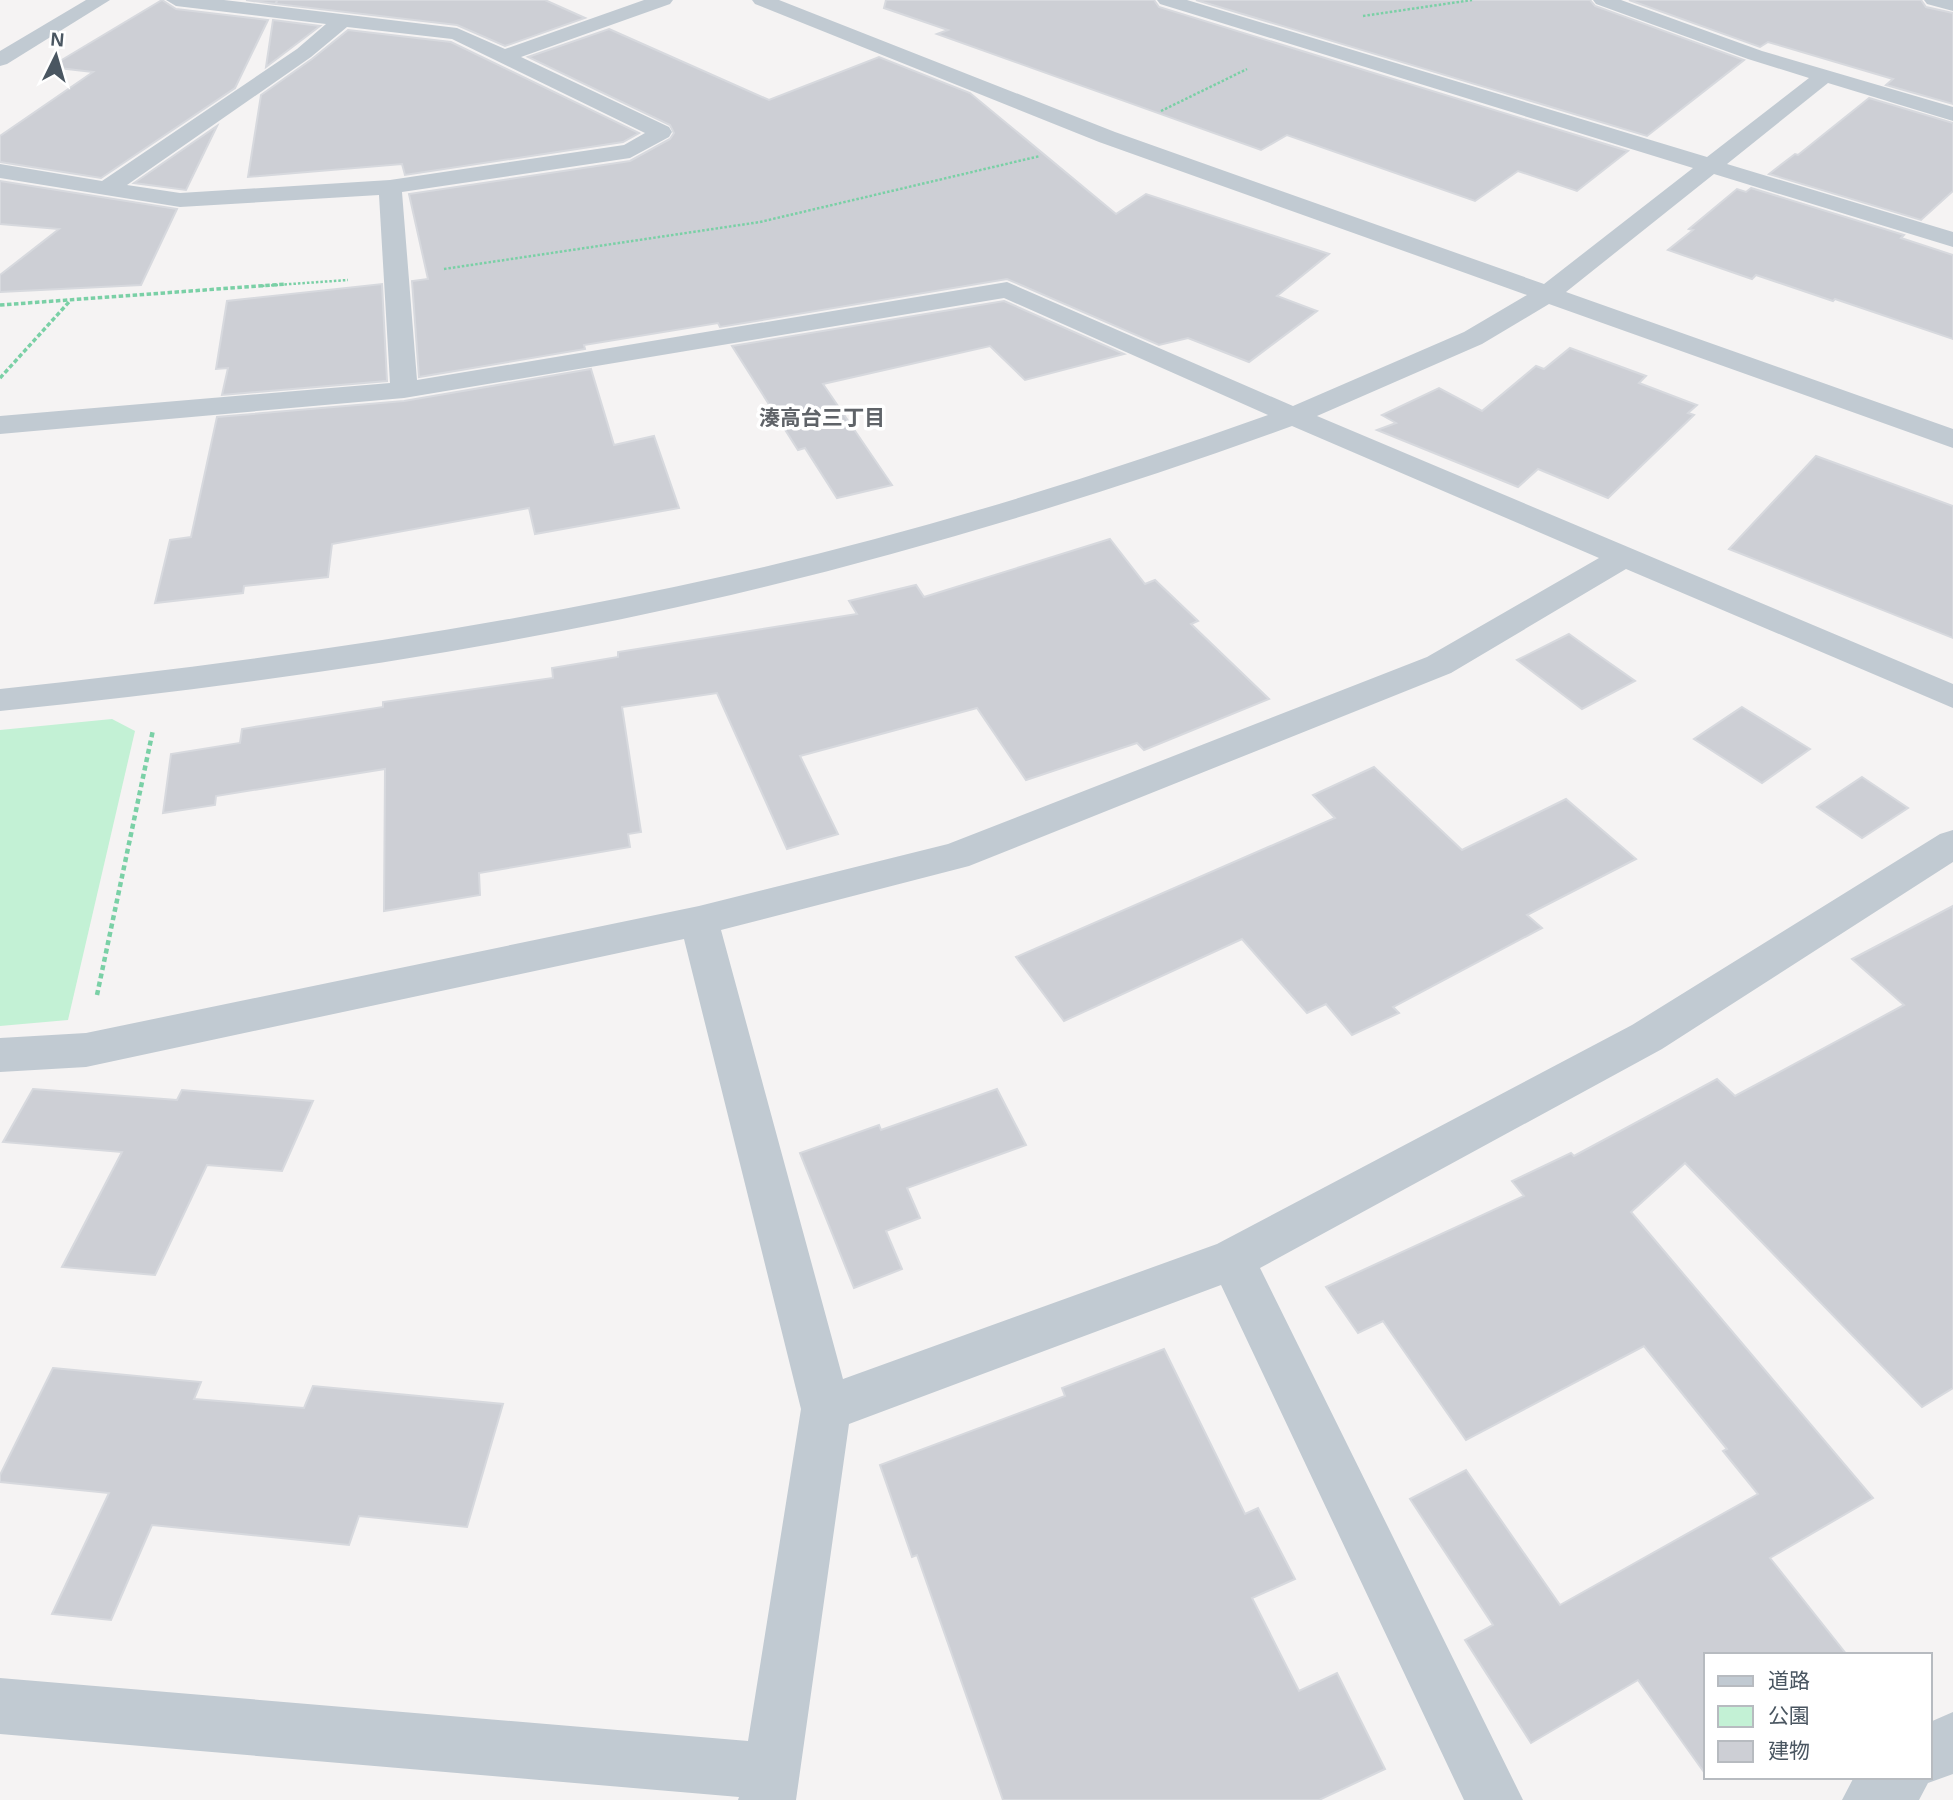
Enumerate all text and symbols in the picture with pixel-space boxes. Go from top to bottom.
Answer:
north arrow [21,21,91,91]
text: N [50,29,65,51]
district label: 湊高台三丁目 [759,406,885,429]
legend [1704,1653,1932,1779]
text: 道路 [1768,1669,1810,1692]
text: 公園 [1768,1704,1810,1727]
text: 建物 [1768,1739,1810,1762]

